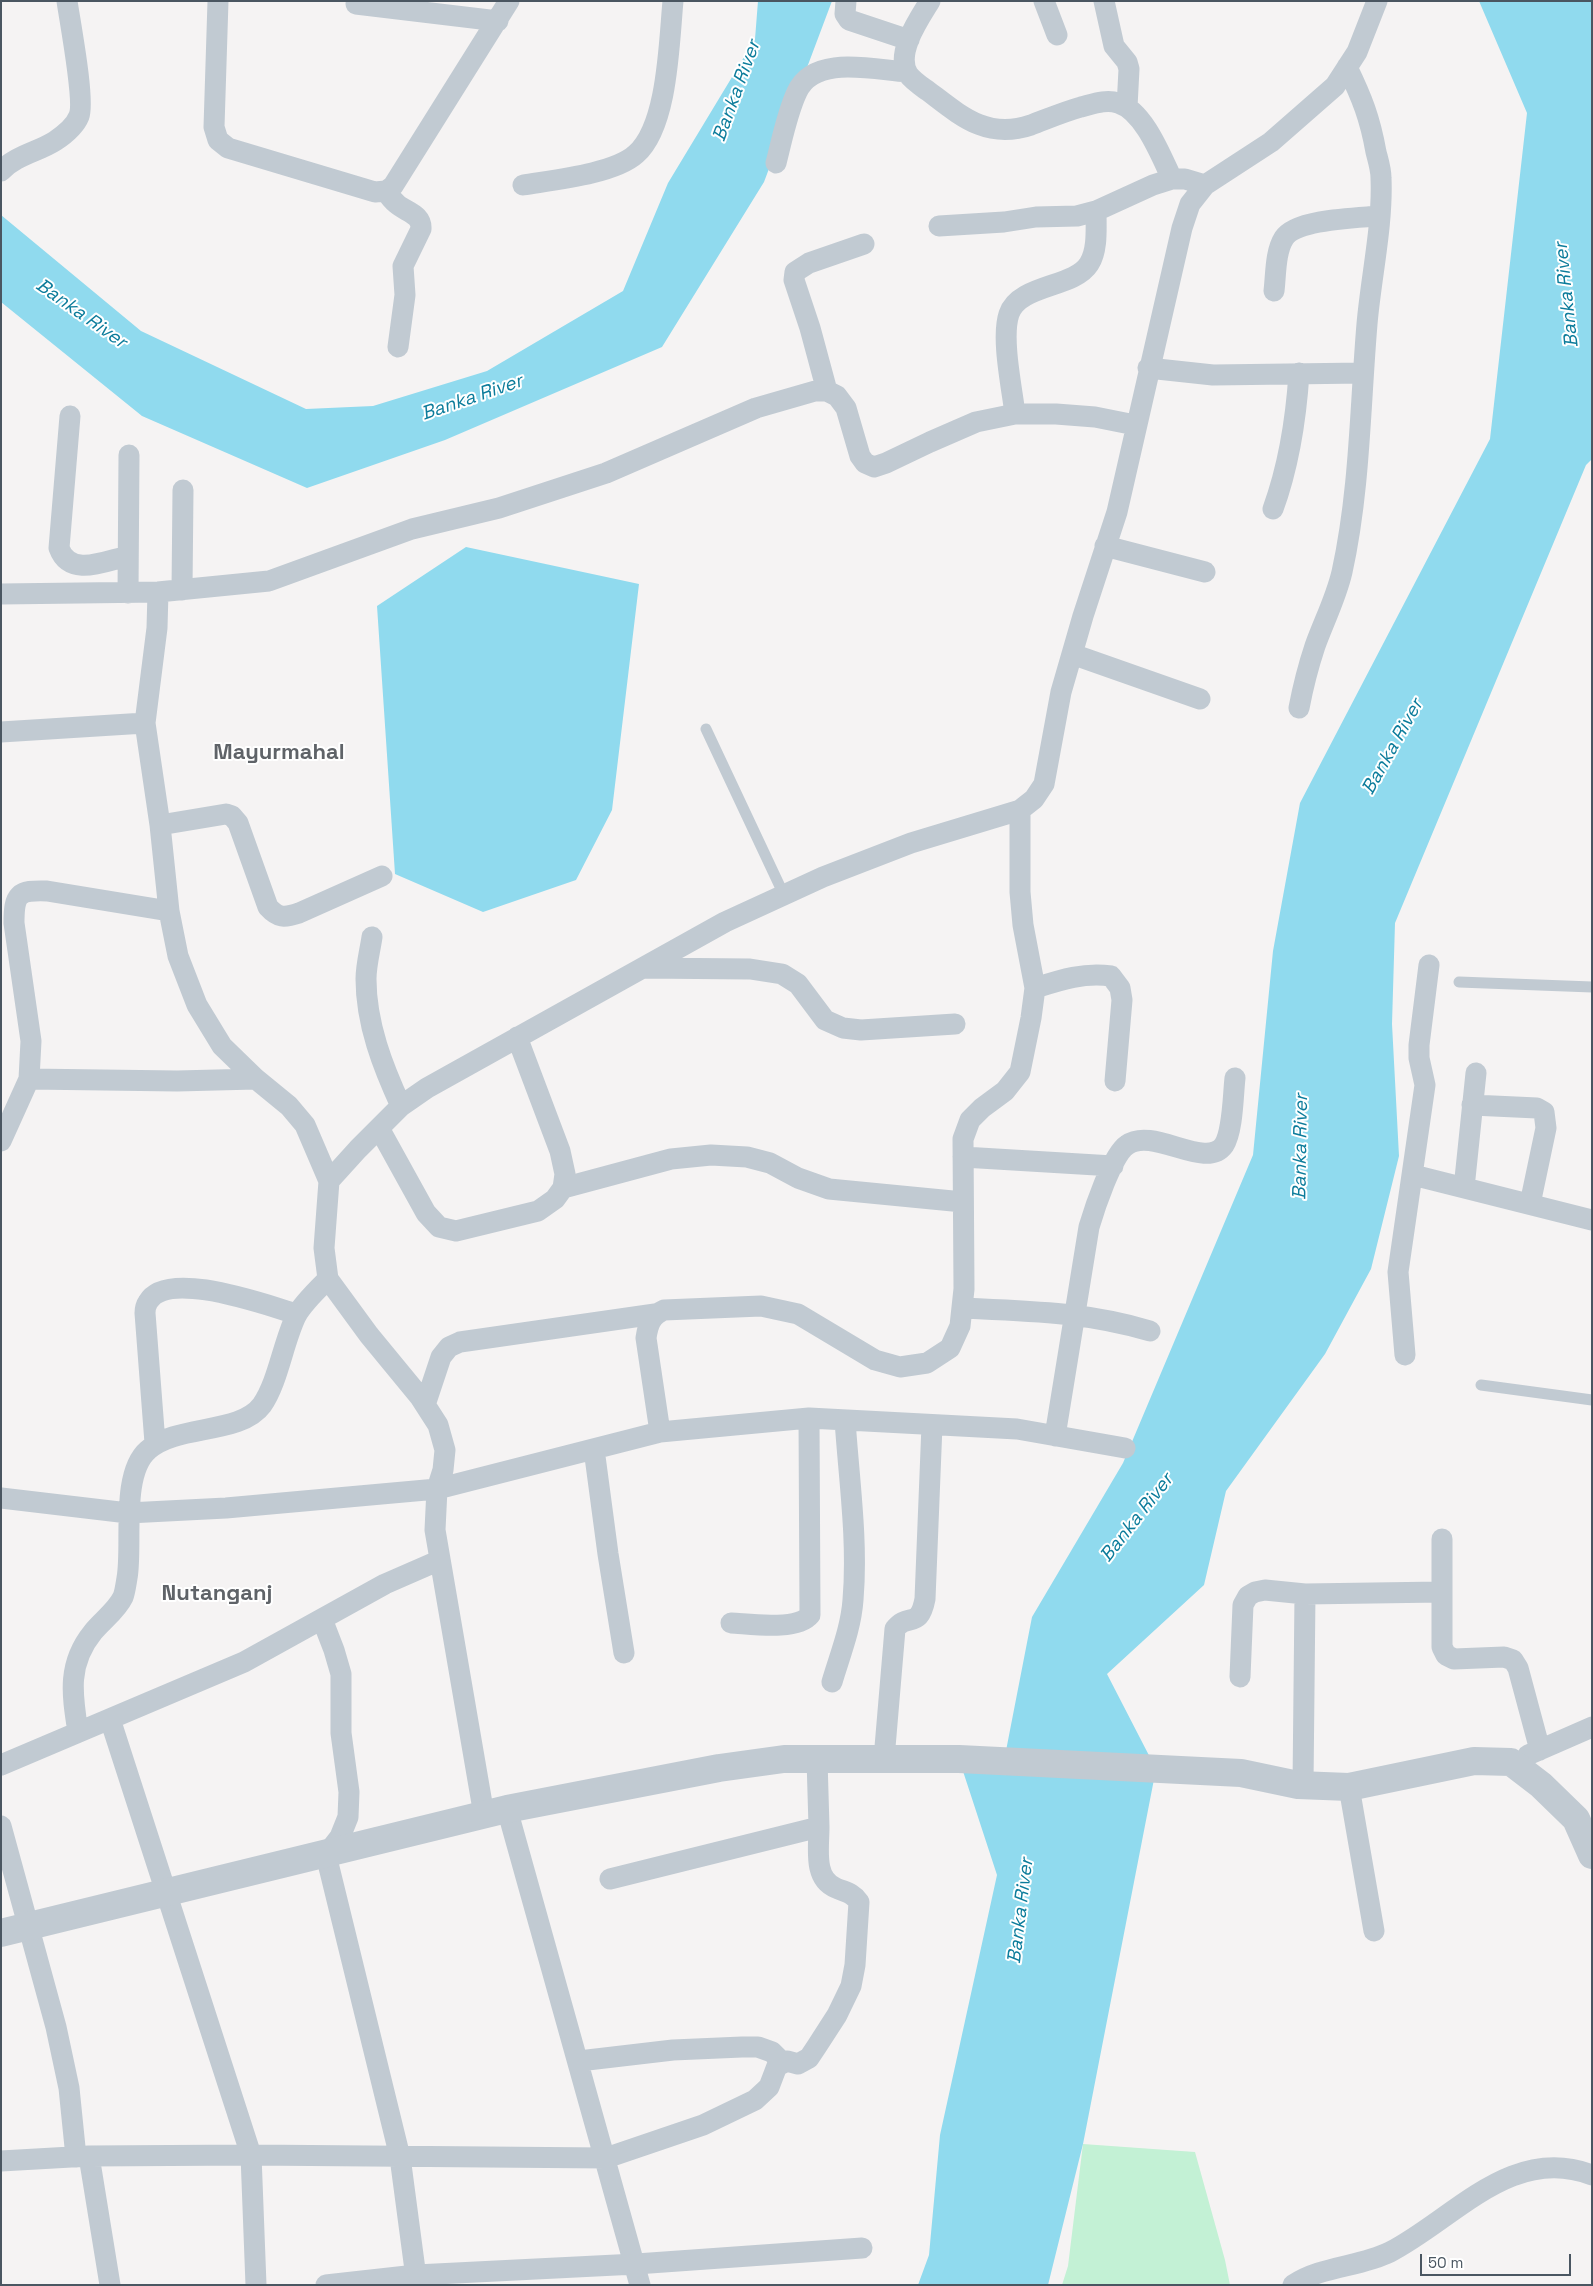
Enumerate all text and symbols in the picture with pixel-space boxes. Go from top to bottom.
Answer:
water label: Banka River [708,37,766,145]
water label: Banka River [1550,241,1584,349]
water label: Banka River [31,274,131,354]
water label: Banka River [418,370,526,426]
water label: Banka River [1357,695,1429,799]
district label: Mayurmahal [213,740,345,766]
water label: Banka River [1289,1094,1313,1200]
water label: Banka River [1095,1469,1179,1567]
district label: Nutanganj [162,1581,272,1607]
water label: Banka River [1003,1857,1039,1965]
scale bar [1423,2244,1574,2276]
text: 50 m [1428,2253,1463,2272]

